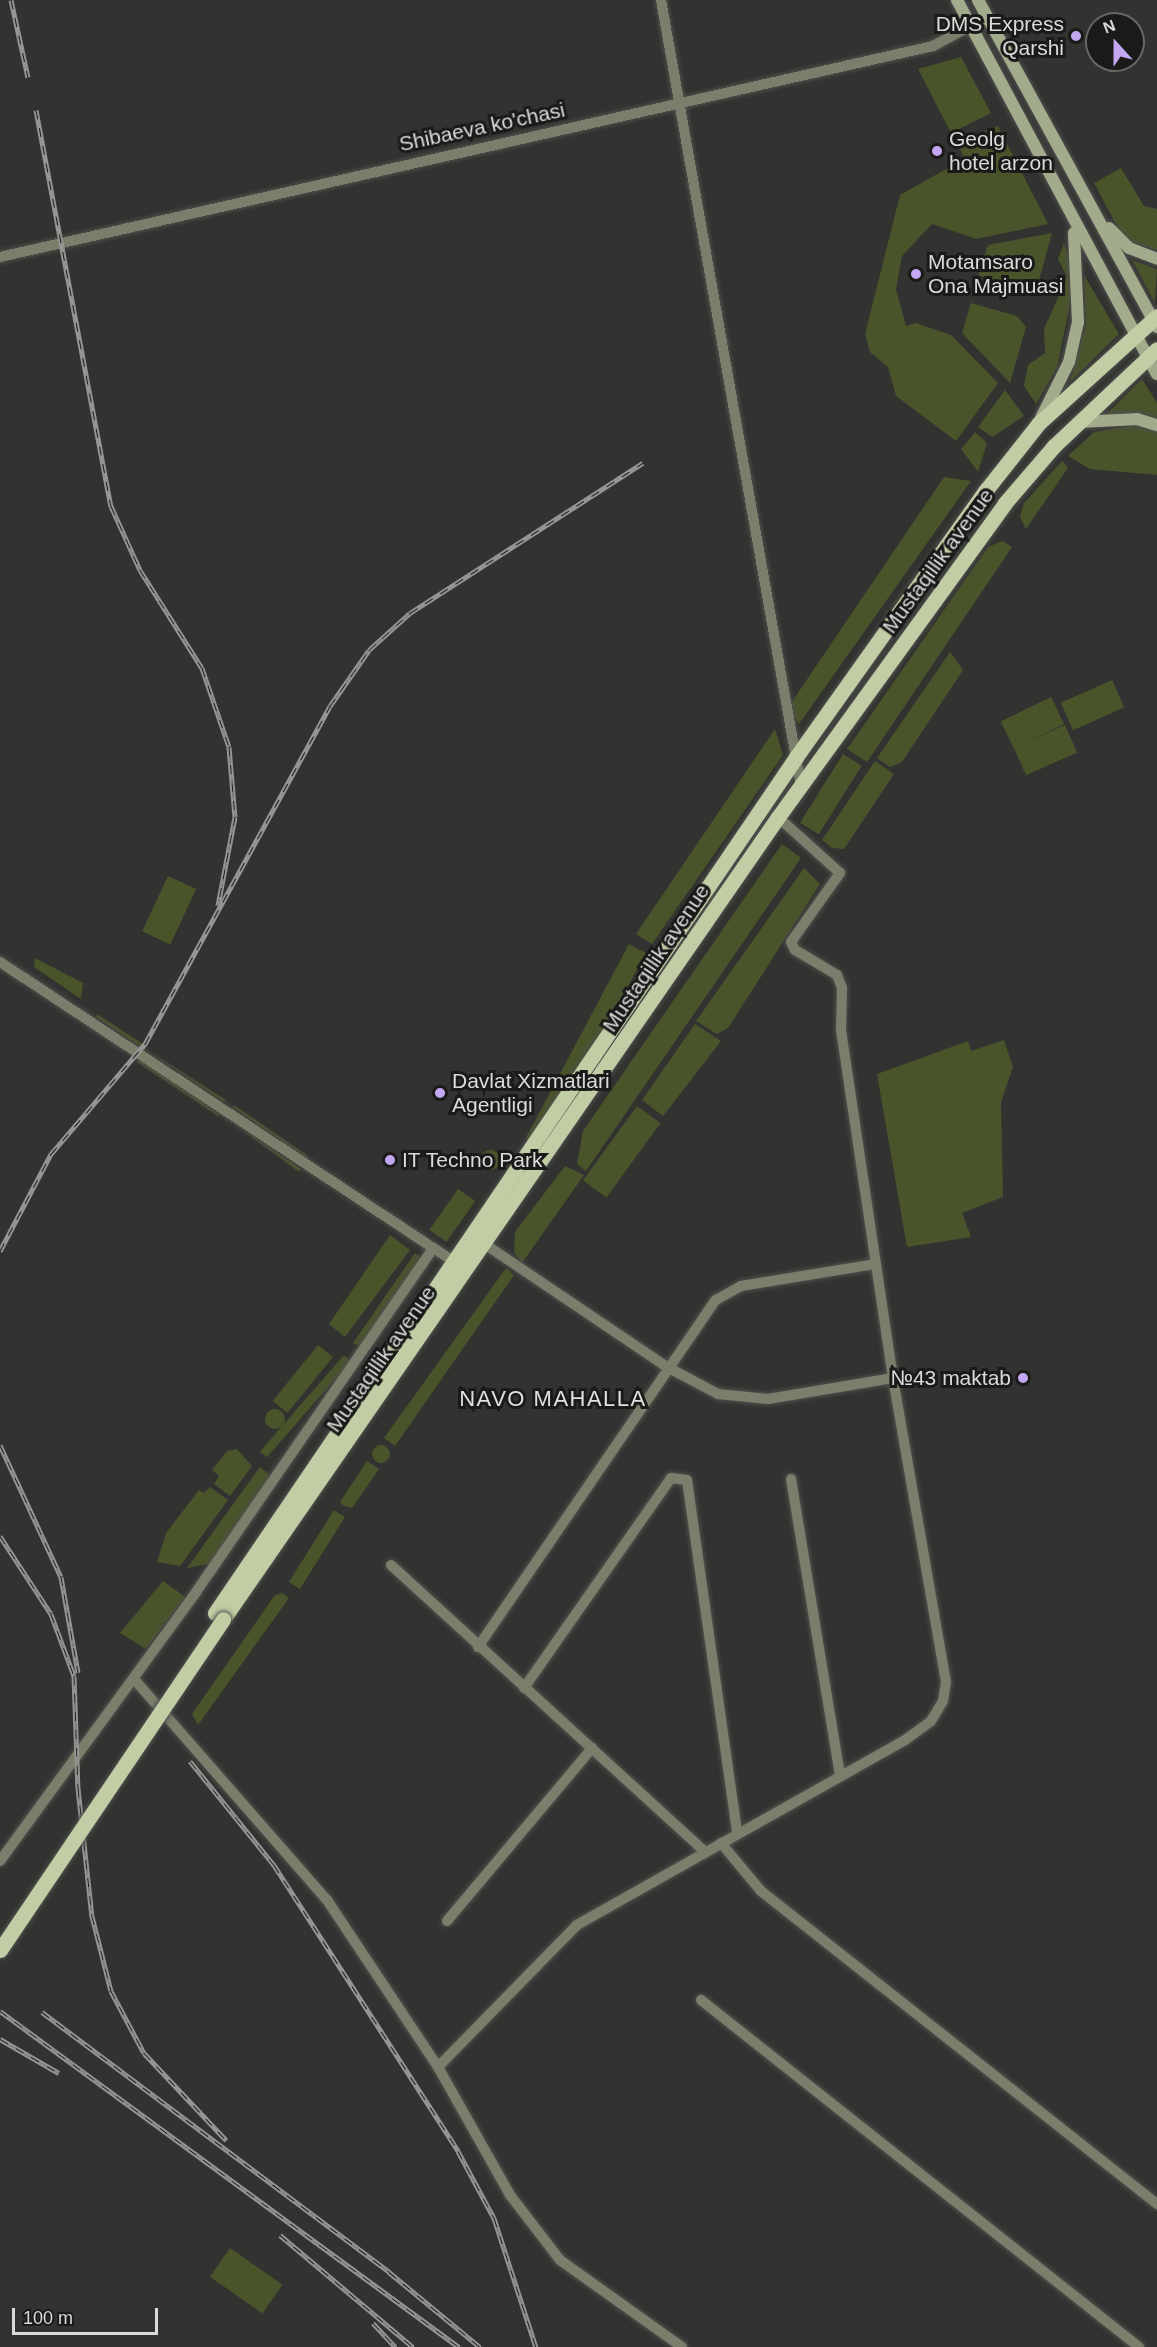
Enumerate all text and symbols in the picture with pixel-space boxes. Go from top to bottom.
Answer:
place label: DMS Express Qarshi [936,11,1064,61]
north arrow [1085,12,1145,72]
text: N [1101,17,1118,37]
marker: DMS Express Qarshi [1069,29,1083,43]
street label: Shibaeva ko'chasi [397,97,567,157]
place label: Geolg hotel arzon [949,126,1053,176]
marker: Geolg hotel arzon [930,144,944,158]
place label: Motamsaro Ona Majmuasi [928,249,1063,299]
marker: Motamsaro Ona Majmuasi [909,267,923,281]
street label: Mustaqillik avenue [877,484,999,638]
street label: Mustaqillik avenue [597,879,715,1037]
place label: Davlat Xizmatlari Agentligi [452,1068,610,1118]
marker: Davlat Xizmatlari Agentligi [433,1086,447,1100]
place label: IT Techno Park [402,1147,543,1173]
marker: IT Techno Park [383,1153,397,1167]
street label: Mustaqillik avenue [321,1281,441,1437]
place label: №43 maktab [890,1365,1011,1391]
marker: №43 maktab [1016,1371,1030,1385]
district label: NAVO MAHALLA [459,1386,647,1412]
scale bar [15,2296,160,2334]
text: 100 m [23,2308,73,2328]

